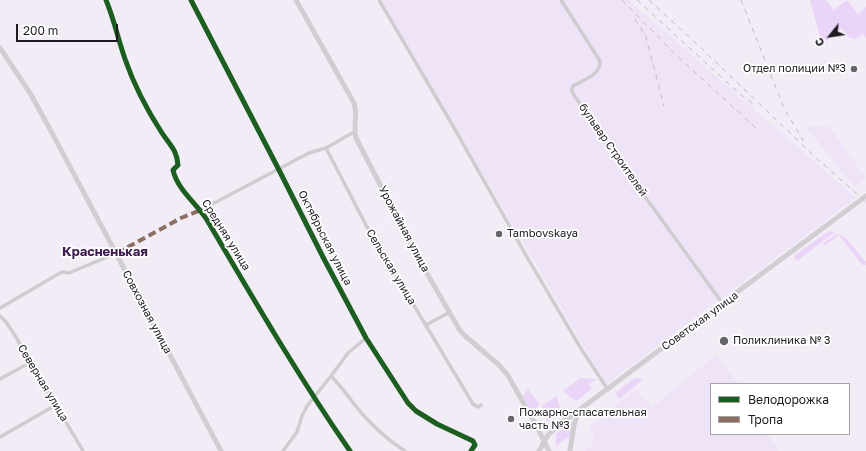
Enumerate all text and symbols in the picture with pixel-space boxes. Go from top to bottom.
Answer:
scale bar [18,16,120,42]
north arrow [810,16,850,56]
text: 200 m [23,23,58,38]
text: С [812,36,827,49]
place label: Отдел полиции №3 [743,62,846,76]
marker: Отдел полиции №3 [849,64,859,74]
street label: бульвар Строителей [576,101,650,199]
street label: Урожайная улица [376,184,432,274]
street label: Октябрьская улица [295,188,355,288]
street label: Средняя улица [199,197,253,273]
street label: Сельская улица [363,227,419,307]
place label: Tambovskaya [507,227,578,241]
marker: Tambovskaya [494,229,504,239]
district label: Красненькая [62,244,148,260]
street label: Совхозная улица [119,268,175,356]
street label: Советская улица [659,289,741,353]
place label: Поликлиника № 3 [733,334,830,348]
marker: Поликлиника № 3 [718,335,730,347]
street label: Северная улица [15,342,71,424]
legend [710,383,850,435]
text: Велодорожка [748,392,829,407]
place label: Пожарно-спасательная часть №3 [519,406,647,432]
text: Тропа [748,412,783,427]
marker: Пожарно-спасательная часть №3 [506,414,516,424]

